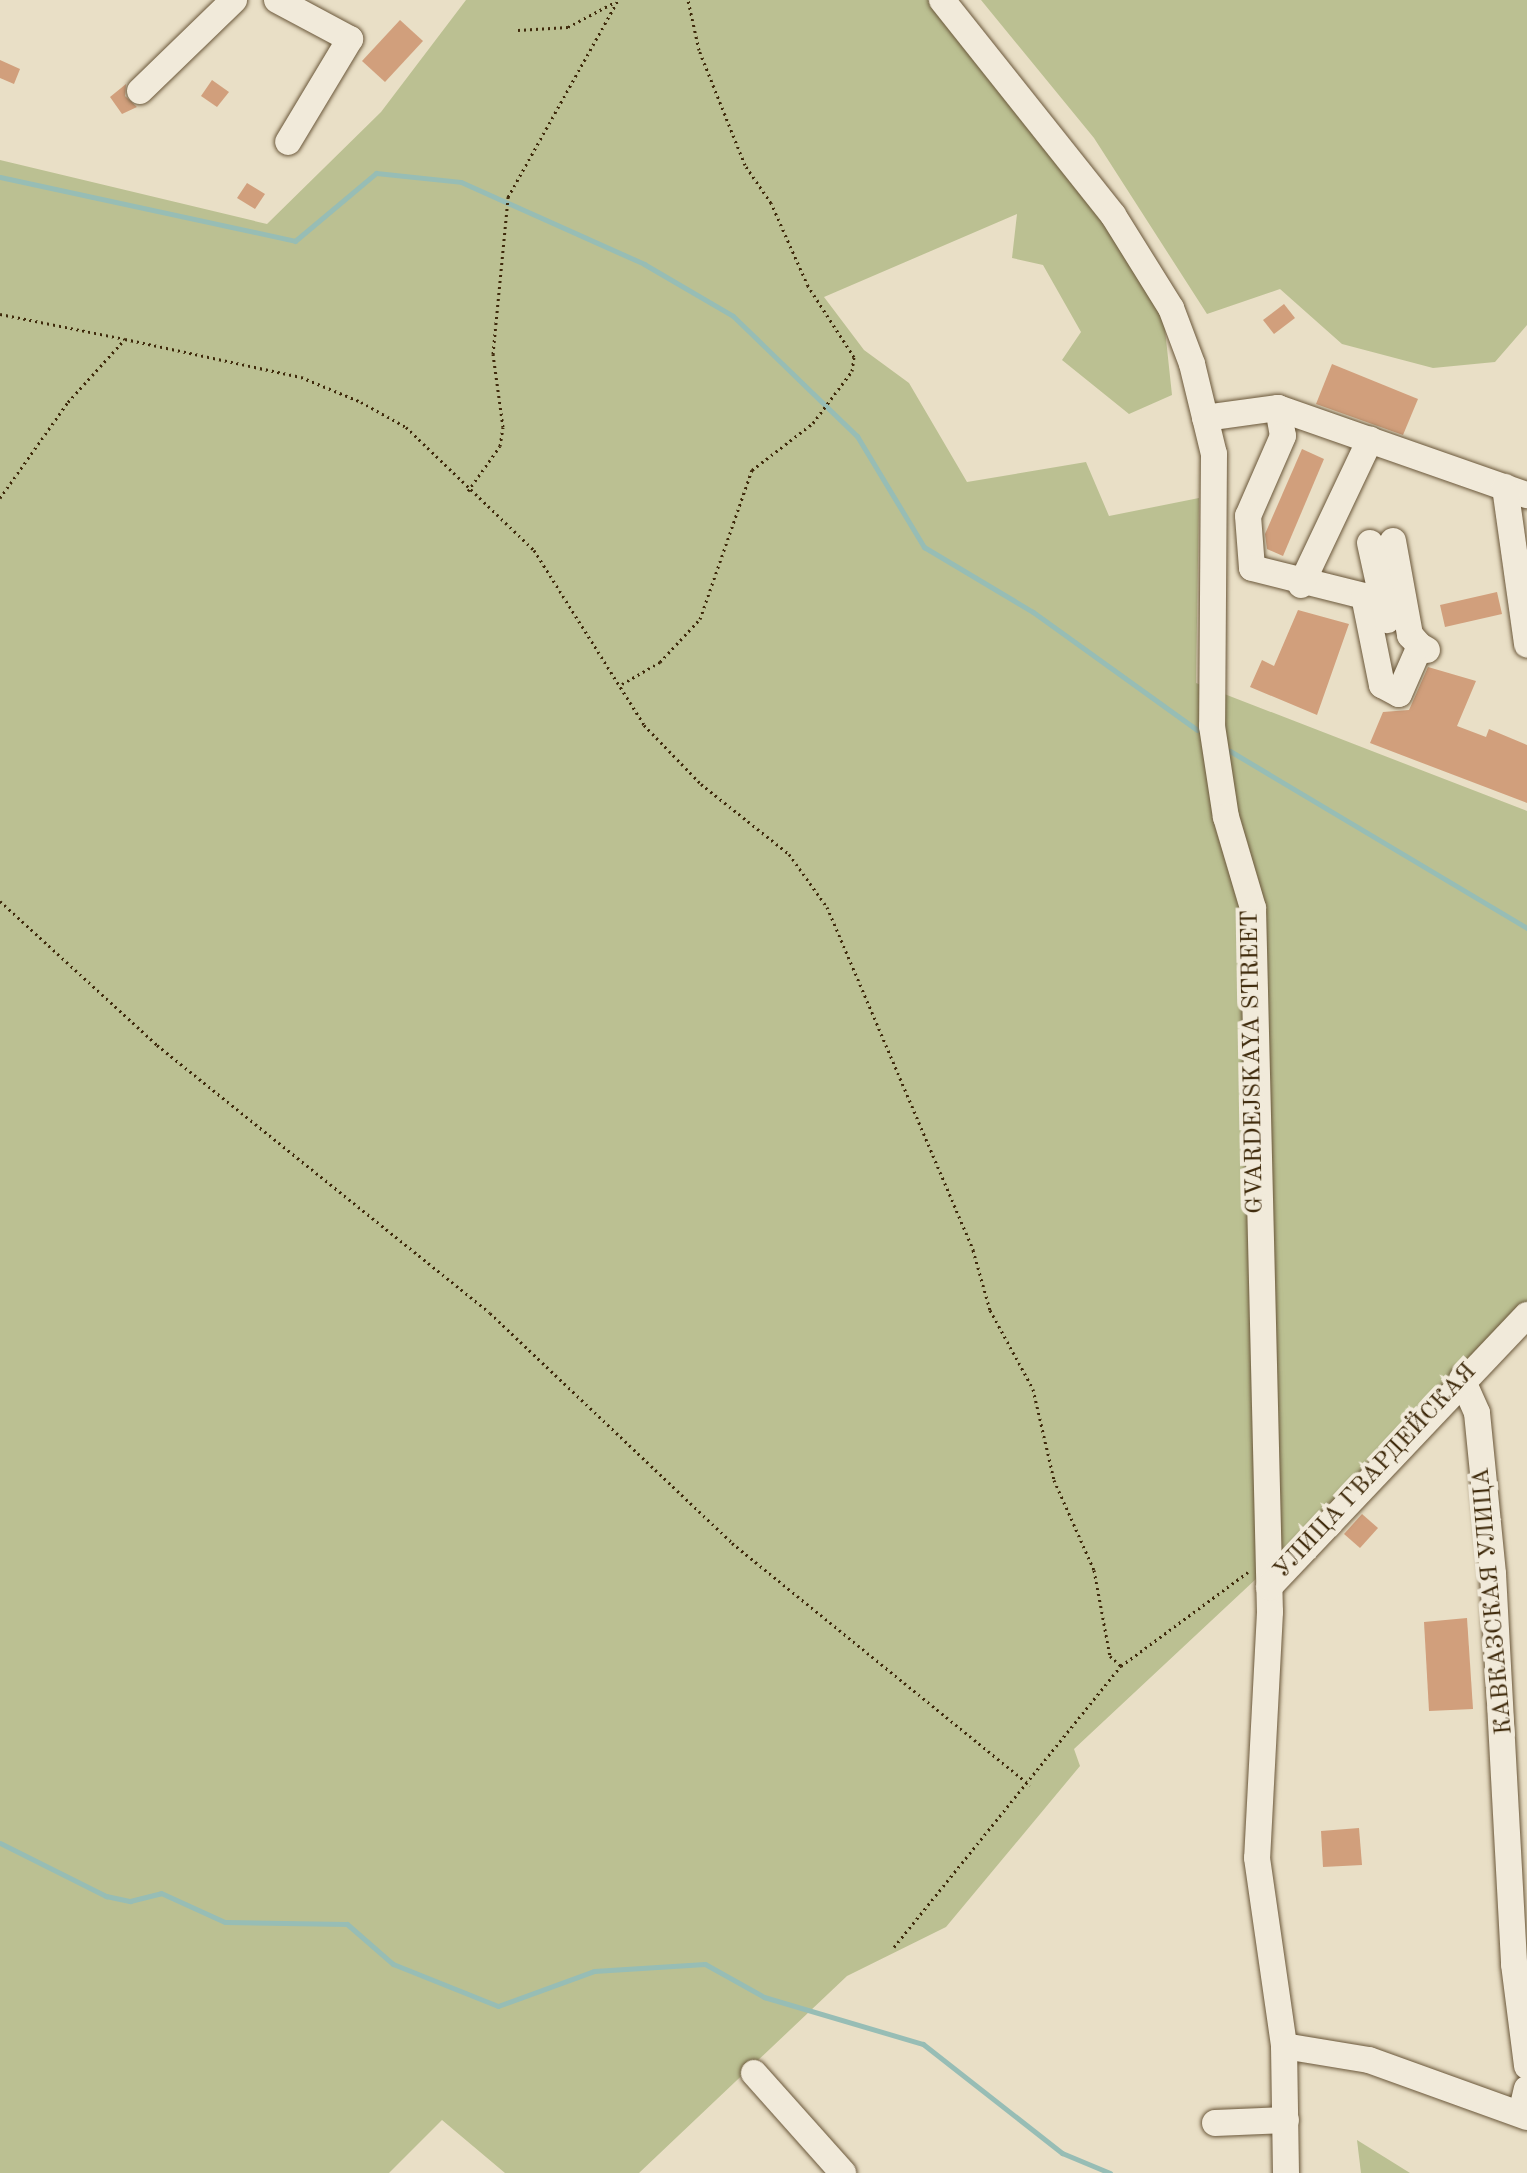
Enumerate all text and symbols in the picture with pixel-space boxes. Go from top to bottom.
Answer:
street label: GVARDEJSKAYA STREET [1237,910,1271,1214]
street label: УЛИЦА ГВАРДЕЙСКАЯ [1269,1358,1483,1586]
street label: КАВКАЗСКАЯ УЛИЦА [1468,1466,1520,1736]

